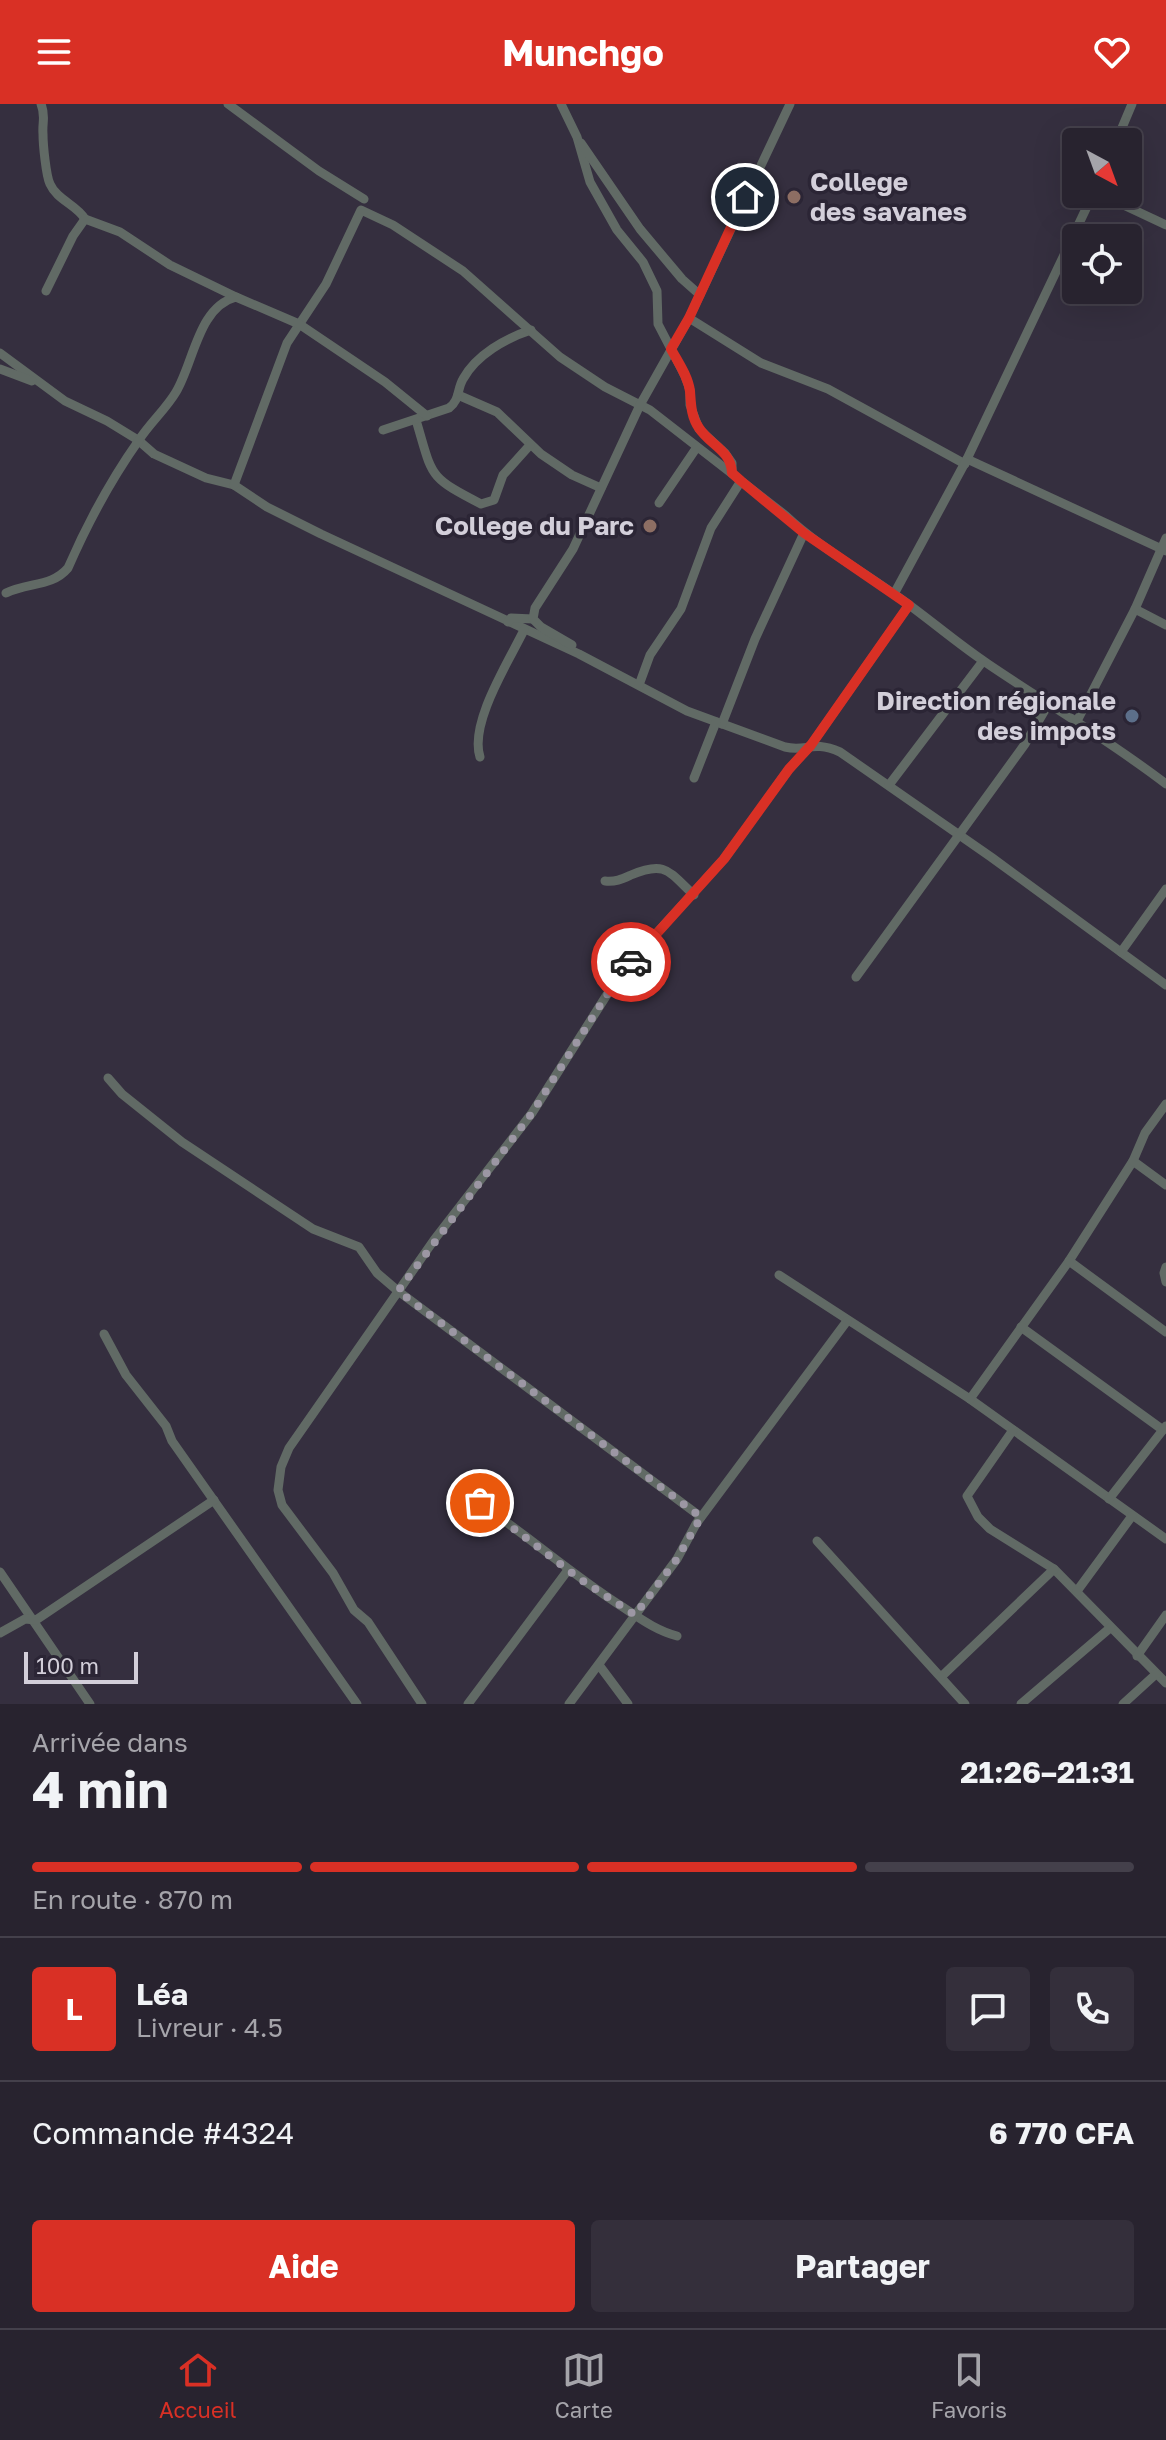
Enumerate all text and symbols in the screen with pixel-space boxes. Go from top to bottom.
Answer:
icon: menu [32,30,76,74]
icon: heart [1090,30,1134,74]
text: Munchgo [502,31,664,74]
north arrow [1062,128,1142,208]
map controls [1062,128,1142,304]
pin [711,163,779,231]
place label: College des savanes [810,166,967,227]
icon: home [723,175,767,219]
marker: College des savanes [785,188,803,206]
button: locate [1062,224,1142,304]
place label: College du Parc [435,510,634,541]
marker: College du Parc [641,517,659,535]
place label: Direction régionale des impots [876,685,1116,746]
marker: Direction régionale des impots [1123,707,1141,725]
courier [591,922,671,1002]
icon: car [609,940,653,984]
pin [446,1469,514,1537]
icon: bag [458,1481,502,1525]
scale bar [24,1648,138,1684]
text: 100 m [36,1652,99,1679]
text: Arrivée dans [32,1727,188,1758]
text: 21:26–21:31 [960,1754,1134,1790]
text: 4 min [32,1757,169,1819]
text: En route · 870 m [32,1884,233,1915]
button: chat [946,1967,1030,2051]
button: phone [1050,1967,1134,2051]
text: Léa [136,1976,188,2012]
text: L [65,1991,83,2027]
text: Livreur · 4.5 [136,2012,283,2043]
text: Commande #4324 [32,2115,294,2151]
text: 6 770 CFA [989,2115,1134,2151]
button: Aide [32,2220,575,2312]
button: Partager [591,2220,1134,2312]
tab: Accueil [159,2348,237,2423]
tab: Carte [555,2348,613,2423]
tab: Favoris [931,2348,1007,2423]

